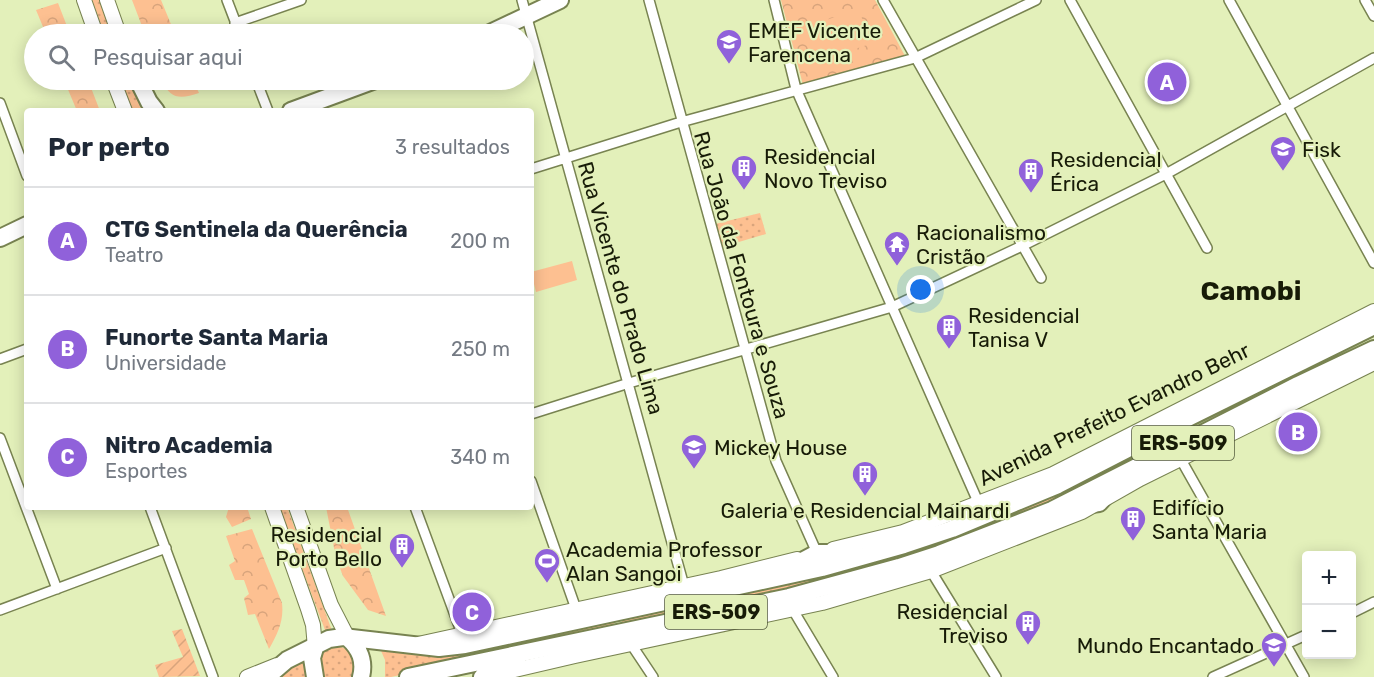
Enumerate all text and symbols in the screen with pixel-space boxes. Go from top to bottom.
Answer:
place label: EMEF Vicente Farencena [748,18,881,67]
search box [24,24,534,90]
school or university icon: EMEF Vicente Farencena [714,27,744,65]
icon: search [45,41,78,74]
text: Pesquisar aqui [93,44,243,71]
pin: A [1148,60,1186,104]
street label: Rua João da Fontoura e Souza [689,129,795,421]
text: Por perto [48,132,170,163]
school or university icon: Fisk [1268,134,1298,172]
text: 3 resultados [395,135,510,159]
place label: Fisk [1302,137,1341,162]
place label: Residencial Novo Treviso [764,144,887,193]
place label: Residencial Érica [1050,147,1162,196]
building icon: Residencial Novo Treviso [729,153,759,191]
building icon: Residencial Érica [1016,156,1046,194]
street label: Rua Vicente do Prado Lima [573,159,669,417]
text: CTG Sentinela da Querência [105,216,408,243]
place label: Racionalismo Cristão [916,220,1046,269]
text: A [60,229,75,253]
text: 200 m [450,229,510,253]
temple icon: Racionalismo Cristão [882,229,912,267]
text: Teatro [105,243,164,267]
your location [906,275,935,304]
district label: Camobi [1201,275,1301,307]
place label: Residencial Tanisa V [968,303,1080,352]
building icon: Residencial Tanisa V [934,312,964,350]
text: Funorte Santa Maria [105,324,328,351]
text: B [60,337,75,361]
text: 250 m [451,337,510,361]
street label: Avenida Prefeito Evandro Behr [974,337,1254,491]
text: Universidade [105,351,227,375]
pin: B [1278,410,1318,454]
road number: ERS-509 [1132,426,1234,460]
text: Nitro Academia [105,432,273,459]
school or university icon: Mickey House [679,432,709,470]
place label: Mickey House [714,435,847,460]
text: C [60,445,75,469]
text: 340 m [450,445,510,469]
text: Esportes [105,459,188,483]
building icon: Galeria e Residencial Mainardi [850,459,880,497]
place label: Edifício Santa Maria [1152,495,1267,544]
place label: Galeria e Residencial Mainardi [720,498,1010,523]
building icon: Edifício Santa Maria [1118,504,1148,542]
place label: Residencial Porto Bello [270,522,382,571]
building icon: Residencial Porto Bello [387,531,417,569]
place label: Academia Professor Alan Sangoi [566,537,762,586]
sports icon: Academia Professor Alan Sangoi [532,546,562,584]
map controls [1302,551,1356,659]
button: + [1302,551,1356,605]
pin: C [452,590,492,634]
road number: ERS-509 [665,595,767,629]
place label: Residencial Treviso [896,599,1008,648]
button: − [1302,605,1356,659]
building icon: Residencial Treviso [1013,608,1043,646]
school or university icon: Mundo Encantado [1259,630,1289,668]
place label: Mundo Encantado [1077,633,1254,658]

